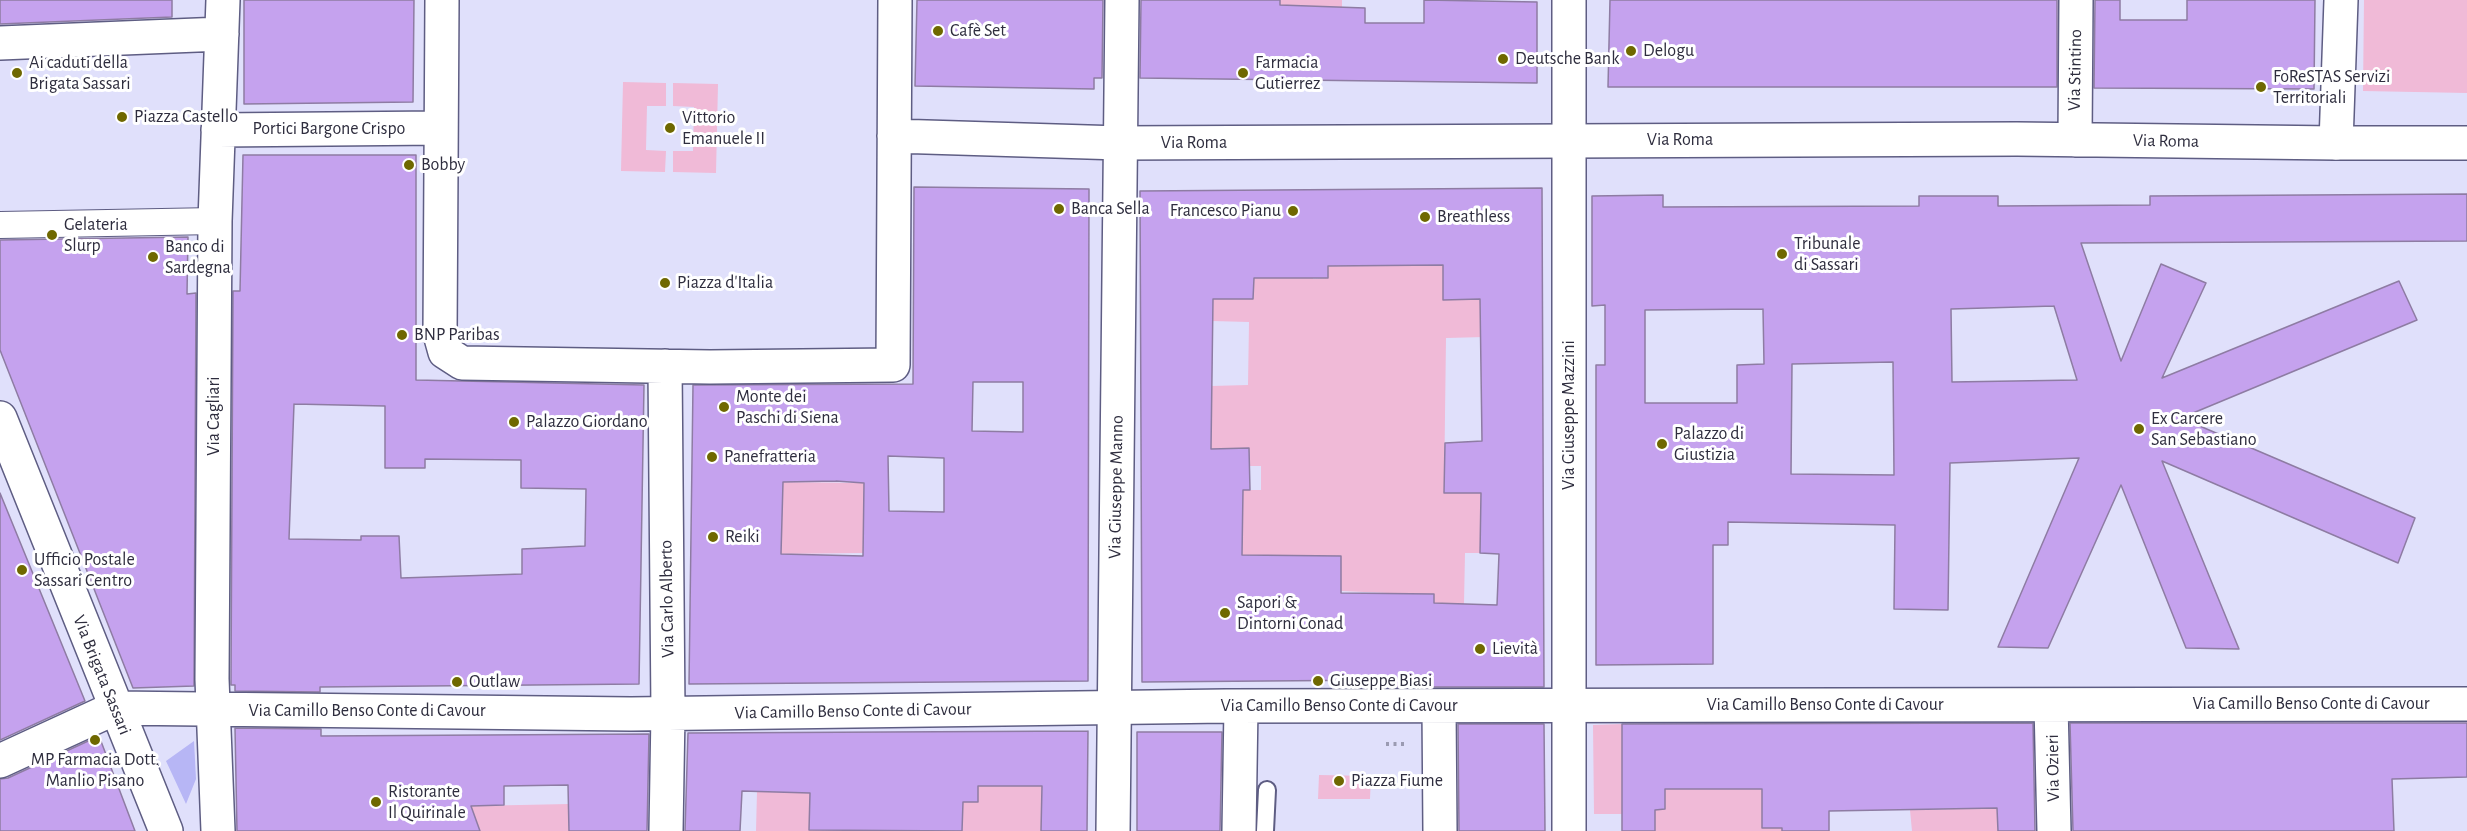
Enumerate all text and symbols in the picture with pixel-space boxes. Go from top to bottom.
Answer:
place label: Cafè Set [950,20,1006,42]
marker: Cafè Set [931,24,945,38]
street label: Via Stintino [2063,29,2087,111]
place label: Delogu [1643,40,1694,62]
marker: Delogu [1624,44,1638,58]
place label: Deutsche Bank [1515,48,1619,70]
place label: Ai caduti della Brigata Sassari [29,52,131,94]
place label: Farmacia Gutierrez [1255,52,1320,94]
marker: Deutsche Bank [1496,52,1510,66]
marker: Ai caduti della Brigata Sassari [10,66,24,80]
marker: Farmacia Gutierrez [1236,66,1250,80]
place label: FoReSTAS Servizi Territoriali [2273,66,2390,109]
marker: FoReSTAS Servizi Territoriali [2254,80,2268,94]
place label: Piazza Castello [134,106,238,128]
place label: Vittorio Emanuele II [682,107,765,150]
marker: Piazza Castello [115,110,129,124]
street label: Portici Bargone Crispo [253,118,405,140]
marker: Vittorio Emanuele II [663,121,677,135]
street label: Via Roma [1647,129,1713,151]
street label: Via Roma [2133,130,2199,152]
street label: Via Roma [1161,132,1227,154]
place label: Bobby [421,154,465,176]
marker: Bobby [402,158,416,172]
place label: Banca Sella [1071,198,1150,220]
place label: Francesco Pianu [1170,200,1281,222]
marker: Banca Sella [1052,202,1066,216]
marker: Francesco Pianu [1286,204,1300,218]
place label: Breathless [1437,206,1510,228]
marker: Breathless [1418,210,1432,224]
place label: Gelateria Slurp [64,214,128,256]
marker: Gelateria Slurp [45,228,59,242]
place label: Tribunale di Sassari [1794,233,1860,276]
place label: Banco di Sardegna [165,236,231,278]
marker: Tribunale di Sassari [1775,247,1789,261]
marker: Banco di Sardegna [146,250,160,264]
place label: Piazza d'Italia [677,272,773,294]
marker: Piazza d'Italia [658,276,672,290]
place label: BNP Paribas [414,324,500,346]
marker: BNP Paribas [395,328,409,342]
street label: Via Giuseppe Mazzini [1558,340,1580,490]
street label: Via Cagliari [203,376,225,456]
place label: Monte dei Paschi di Siena [736,386,839,428]
marker: Monte dei Paschi di Siena [717,400,731,414]
place label: Ex Carcere San Sebastiano [2151,408,2257,450]
place label: Palazzo Giordano [526,411,648,433]
marker: Palazzo Giordano [507,415,521,429]
street label: Via Giuseppe Manno [1104,415,1128,559]
marker: Ex Carcere San Sebastiano [2132,422,2146,436]
place label: Palazzo di Giustizia [1674,423,1744,466]
marker: Palazzo di Giustizia [1655,437,1669,451]
place label: Panefratteria [724,446,816,468]
marker: Panefratteria [705,450,719,464]
place label: Reiki [725,526,760,548]
marker: Reiki [706,530,720,544]
street label: Via Carlo Alberto [655,540,679,658]
place label: Ufficio Postale Sassari Centro [34,549,135,592]
marker: Ufficio Postale Sassari Centro [15,563,29,577]
place label: Sapori & Dintorni Conad [1237,592,1343,634]
marker: Sapori & Dintorni Conad [1218,606,1232,620]
street label: Via Brigata Sassari [68,612,136,738]
place label: Lievità [1492,638,1538,660]
marker: Lievità [1473,642,1487,656]
place label: Giuseppe Biasi [1330,670,1432,692]
place label: Outlaw [469,671,520,693]
marker: Giuseppe Biasi [1311,674,1325,688]
marker: Outlaw [450,675,464,689]
street label: Via Camillo Benso Conte di Cavour [2192,693,2430,715]
street label: Via Camillo Benso Conte di Cavour [1706,694,1944,716]
street label: Via Camillo Benso Conte di Cavour [1220,695,1458,717]
street label: Via Camillo Benso Conte di Cavour [734,698,972,724]
street label: Via Camillo Benso Conte di Cavour [248,700,486,722]
marker: MP Farmacia Dott. Manlio Pisano [88,733,102,747]
street label: Via Ozieri [2042,734,2064,802]
place label: MP Farmacia Dott. Manlio Pisano [31,749,159,792]
place label: Piazza Fiume [1351,770,1443,792]
marker: Piazza Fiume [1332,774,1346,788]
place label: Ristorante Il Quirinale [388,781,466,824]
marker: Ristorante Il Quirinale [369,795,383,809]

